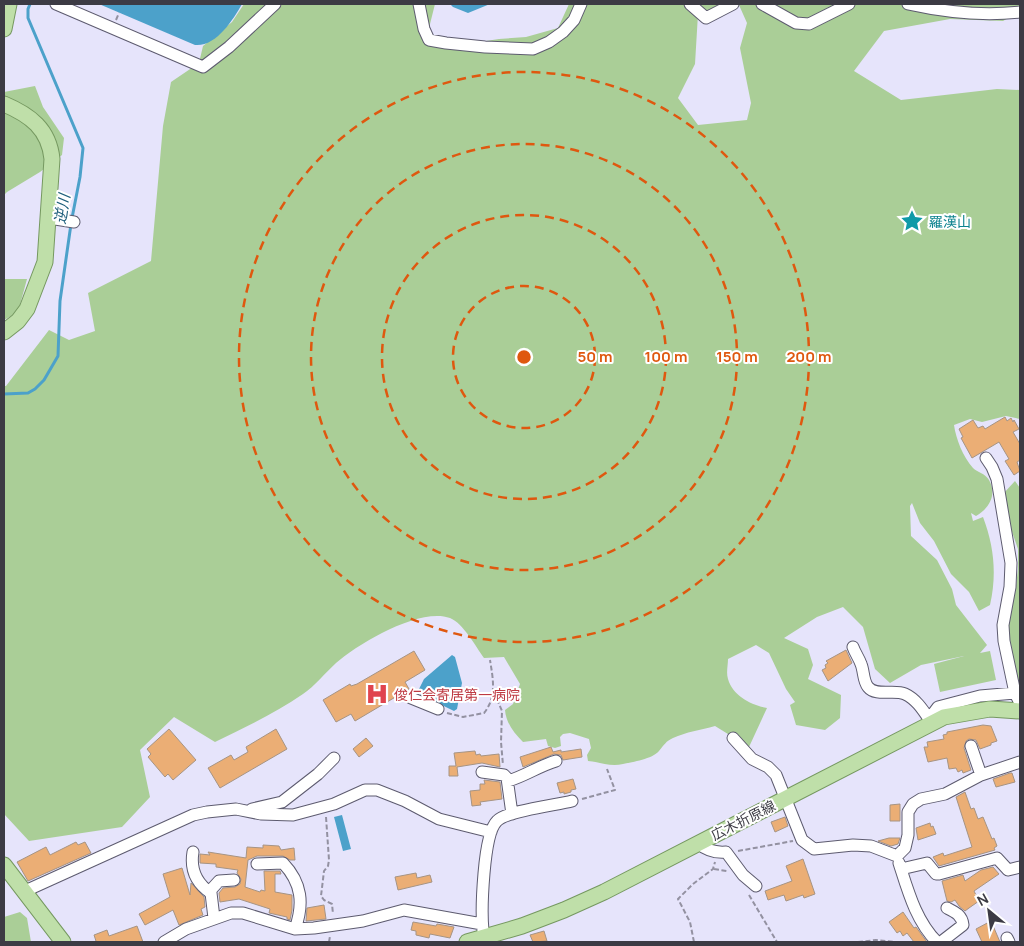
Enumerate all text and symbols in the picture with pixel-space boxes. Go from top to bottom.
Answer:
water label: 逆川 [49,191,75,225]
place icon: 羅漢山 [899,208,925,234]
place label: 羅漢山 [929,212,971,231]
text: 50 m [577,346,613,367]
text: 100 m [645,346,687,367]
text: 150 m [716,346,758,367]
text: 200 m [786,346,832,367]
centre of rings [515,348,533,366]
hospital icon: 俊仁会寄居第一病院 [364,681,390,707]
place label: 俊仁会寄居第一病院 [394,685,520,704]
street label: 広木折原線 [708,796,778,844]
north arrow [964,886,1014,936]
text: N [973,888,991,910]

